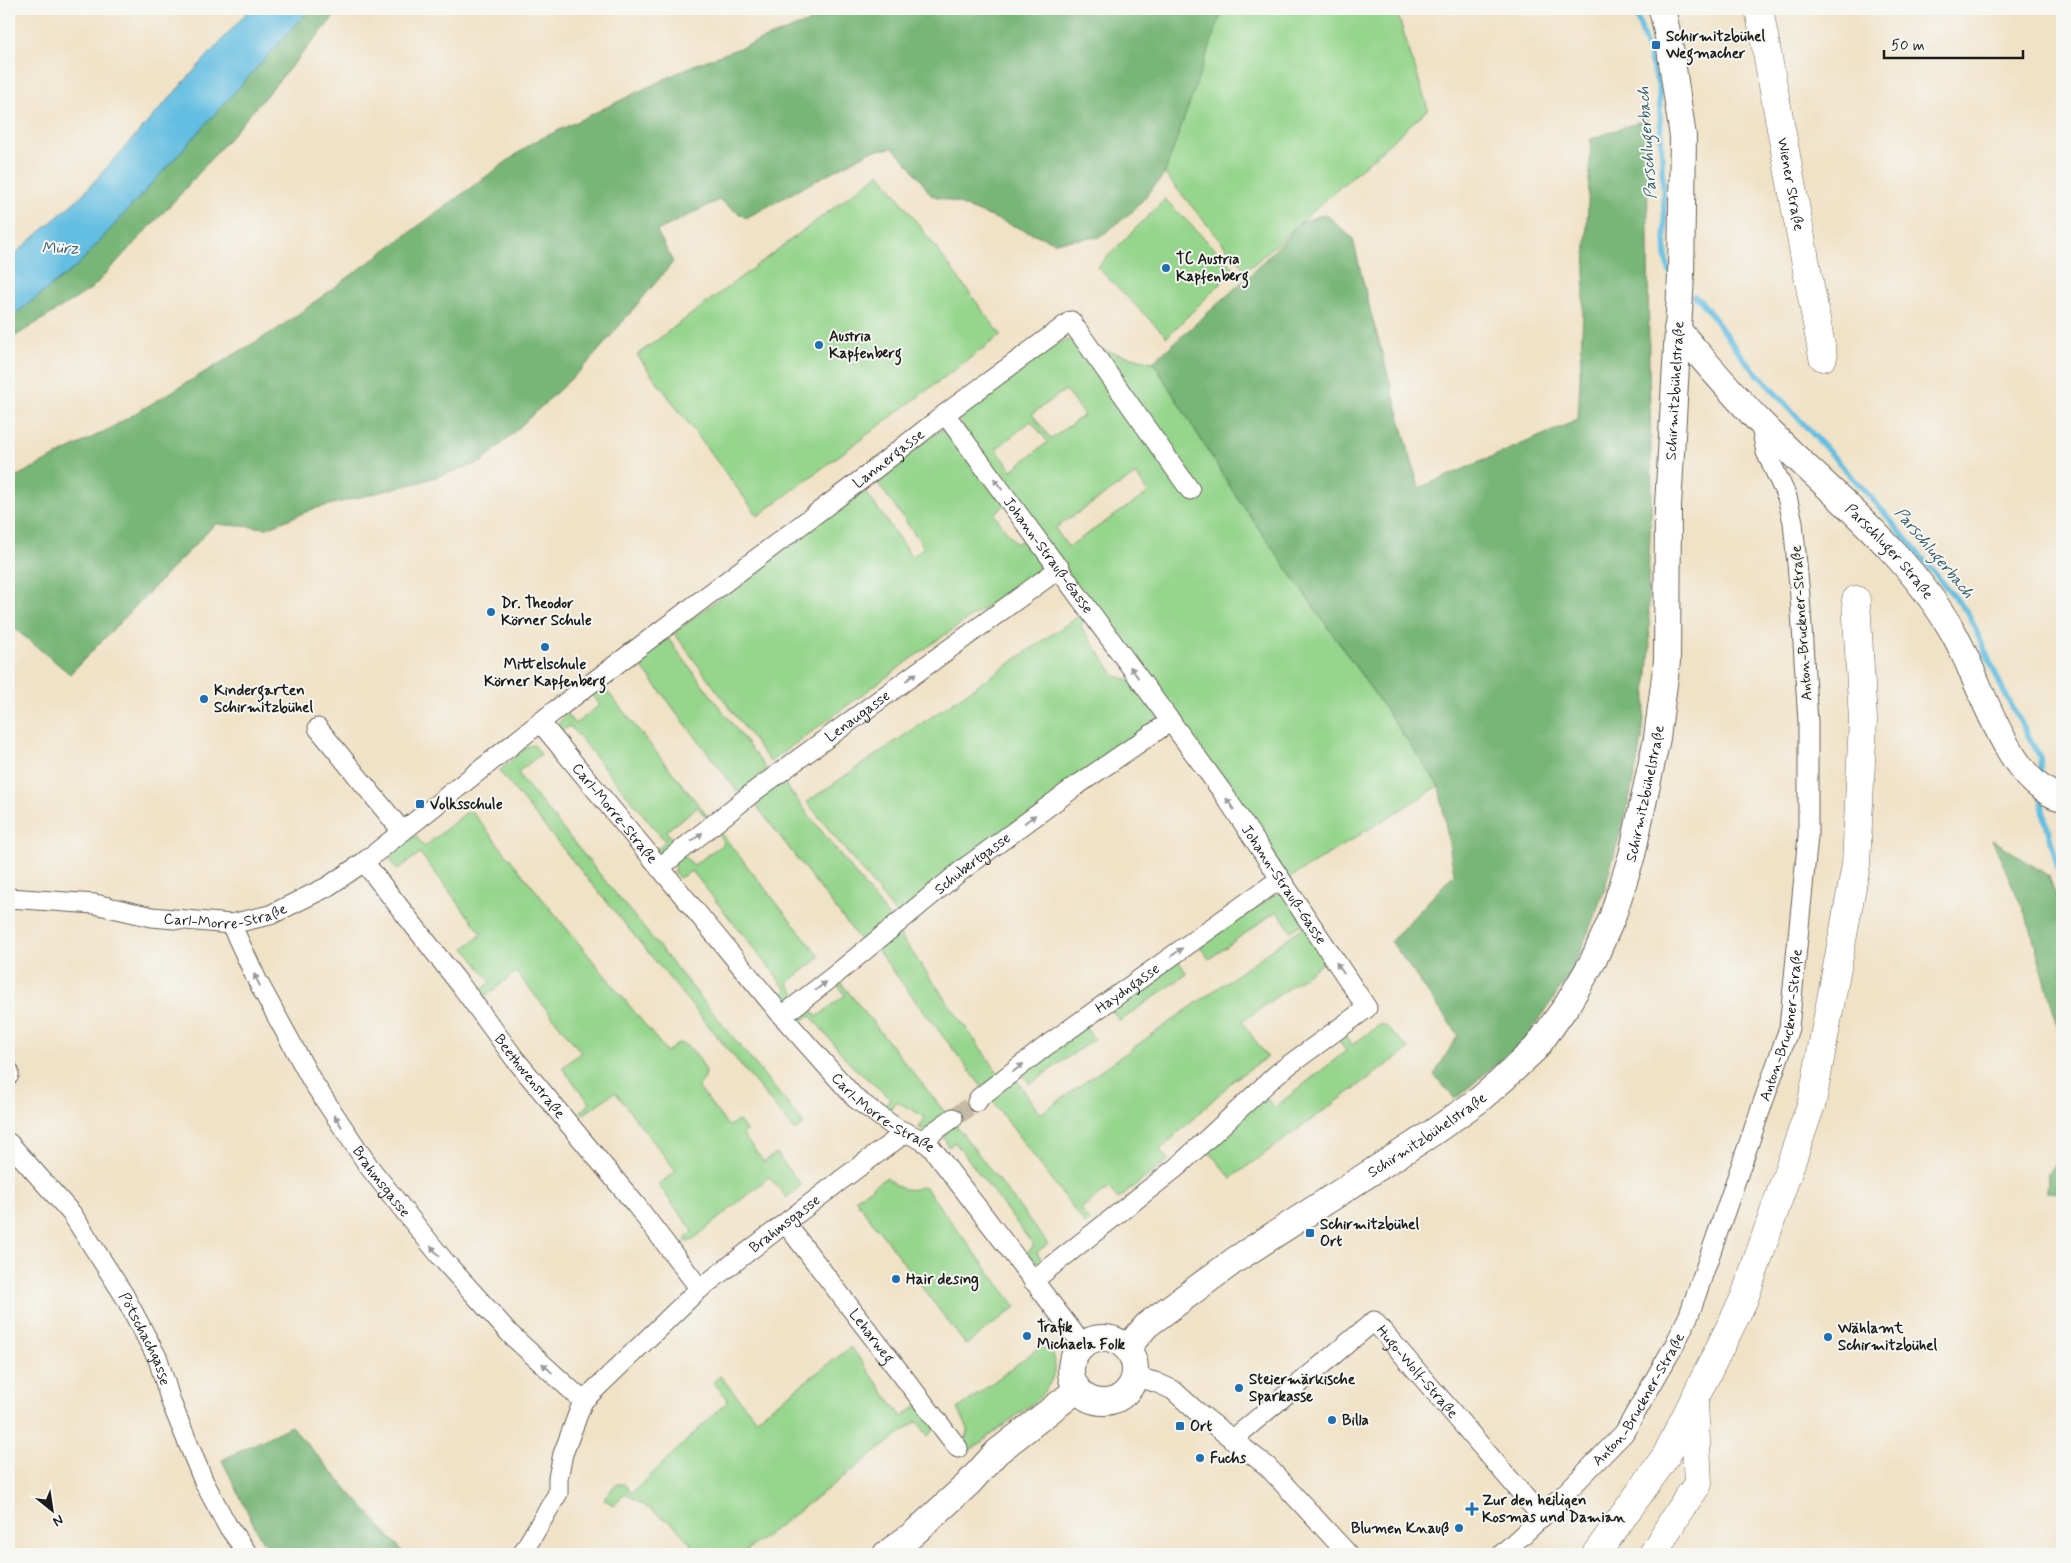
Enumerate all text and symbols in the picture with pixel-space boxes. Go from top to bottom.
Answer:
place label: Schirmitzbühel Wegmacher [1665,27,1765,66]
scale bar [1884,28,2022,60]
text: 50 m [1891,36,1925,56]
marker: Schirmitzbühel Wegmacher [1650,39,1662,51]
water label: Parschlugerbach [1633,86,1664,200]
street label: Wiener Straße [1772,136,1809,233]
water label: Mürz [41,238,79,259]
place label: TC Austria Kapfenberg [1176,250,1249,289]
marker: TC Austria Kapfenberg [1160,262,1172,274]
street label: Schirmitzbühelstraße [1662,321,1689,461]
place label: Austria Kapfenberg [829,327,902,366]
marker: Austria Kapfenberg [813,339,825,351]
street label: Lannergasse [849,425,929,493]
one-way arrow [993,477,1003,491]
street label: Johann-Strauß-Gasse [998,493,1097,618]
street label: Parschluger Straße [1840,500,1938,604]
water label: Parschlugerbach [1888,503,1978,604]
street label: Anton-Bruckner-Straße [1787,544,1817,701]
place label: Dr. Theodor Körner Schule [501,594,592,631]
marker: Dr. Theodor Körner Schule [485,606,497,618]
marker: Mittelschule Körner Kapfenberg [539,641,551,653]
place label: Mittelschule Körner Kapfenberg [484,655,606,694]
one-way arrow [1129,666,1140,679]
one-way arrow [904,672,918,682]
place label: Kindergarten Schirmitzbühel [214,681,313,718]
street label: Lenaugasse [821,686,895,747]
marker: Kindergarten Schirmitzbühel [198,693,210,705]
street label: Schirmitzbühelstraße [1621,724,1670,865]
street label: Carl-Morre-Straße [567,759,662,868]
place label: Volksschule [430,795,503,815]
one-way arrow [1225,797,1235,810]
marker: Volksschule [414,798,426,810]
one-way arrow [1023,814,1036,825]
street label: Johann-Strauß-Gasse [1236,821,1331,949]
street label: Schubertgasse [931,828,1015,900]
one-way arrow [691,832,704,843]
street label: Carl-Morre-Straße [163,899,291,935]
one-way arrow [1170,946,1183,957]
street label: Anton-Bruckner-Straße [1755,948,1808,1104]
street label: Haydngasse [1092,959,1164,1019]
one-way arrow [1335,961,1345,975]
one-way arrow [253,973,261,987]
one-way arrow [814,981,827,992]
street label: Beethovenstraße [489,1031,569,1123]
one-way arrow [1011,1063,1024,1074]
street label: Carl-Morre-Straße [826,1069,939,1158]
street label: Schirmitzbühelstraße [1364,1089,1491,1183]
one-way arrow [333,1114,342,1127]
street label: Brahmsgasse [347,1143,415,1222]
street label: Brahmsgasse [746,1190,825,1258]
place label: Schirmitzbühel Ort [1320,1215,1419,1252]
marker: Schirmitzbühel Ort [1304,1227,1316,1239]
one-way arrow [430,1244,441,1257]
place label: Hair desing [906,1270,979,1292]
marker: Hair desing [890,1273,902,1285]
street label: Pötschachgasse [113,1289,175,1388]
street label: Leharweg [844,1305,898,1368]
place label: Trafik Michaela Folk [1037,1317,1125,1355]
place label: Wählamt Schirmitzbühel [1837,1319,1937,1356]
street label: Hugo-Wolf-Straße [1371,1321,1462,1423]
marker: Trafik Michaela Folk [1021,1330,1033,1342]
street label: Anton-Bruckner-Straße [1588,1330,1690,1471]
marker: Wählamt Schirmitzbühel [1822,1331,1834,1343]
one-way arrow [541,1362,553,1374]
place label: Steiermärkische Sparkasse [1249,1370,1356,1407]
marker: Steiermärkische Sparkasse [1233,1382,1245,1394]
place label: Billa [1342,1411,1369,1431]
marker: Billa [1326,1414,1338,1426]
place label: Ort [1190,1417,1212,1437]
marker: Ort [1174,1420,1186,1432]
place label: Fuchs [1210,1449,1246,1469]
marker: Fuchs [1194,1452,1206,1464]
north arrow [28,1486,78,1536]
place label: Zur den heiligen Kosmas und Damian [1482,1491,1626,1528]
marker: Zur den heiligen Kosmas und Damian [1466,1503,1478,1515]
text: N [49,1510,67,1531]
place label: Blumen Knauß [1351,1519,1449,1539]
marker: Blumen Knauß [1453,1522,1465,1534]

